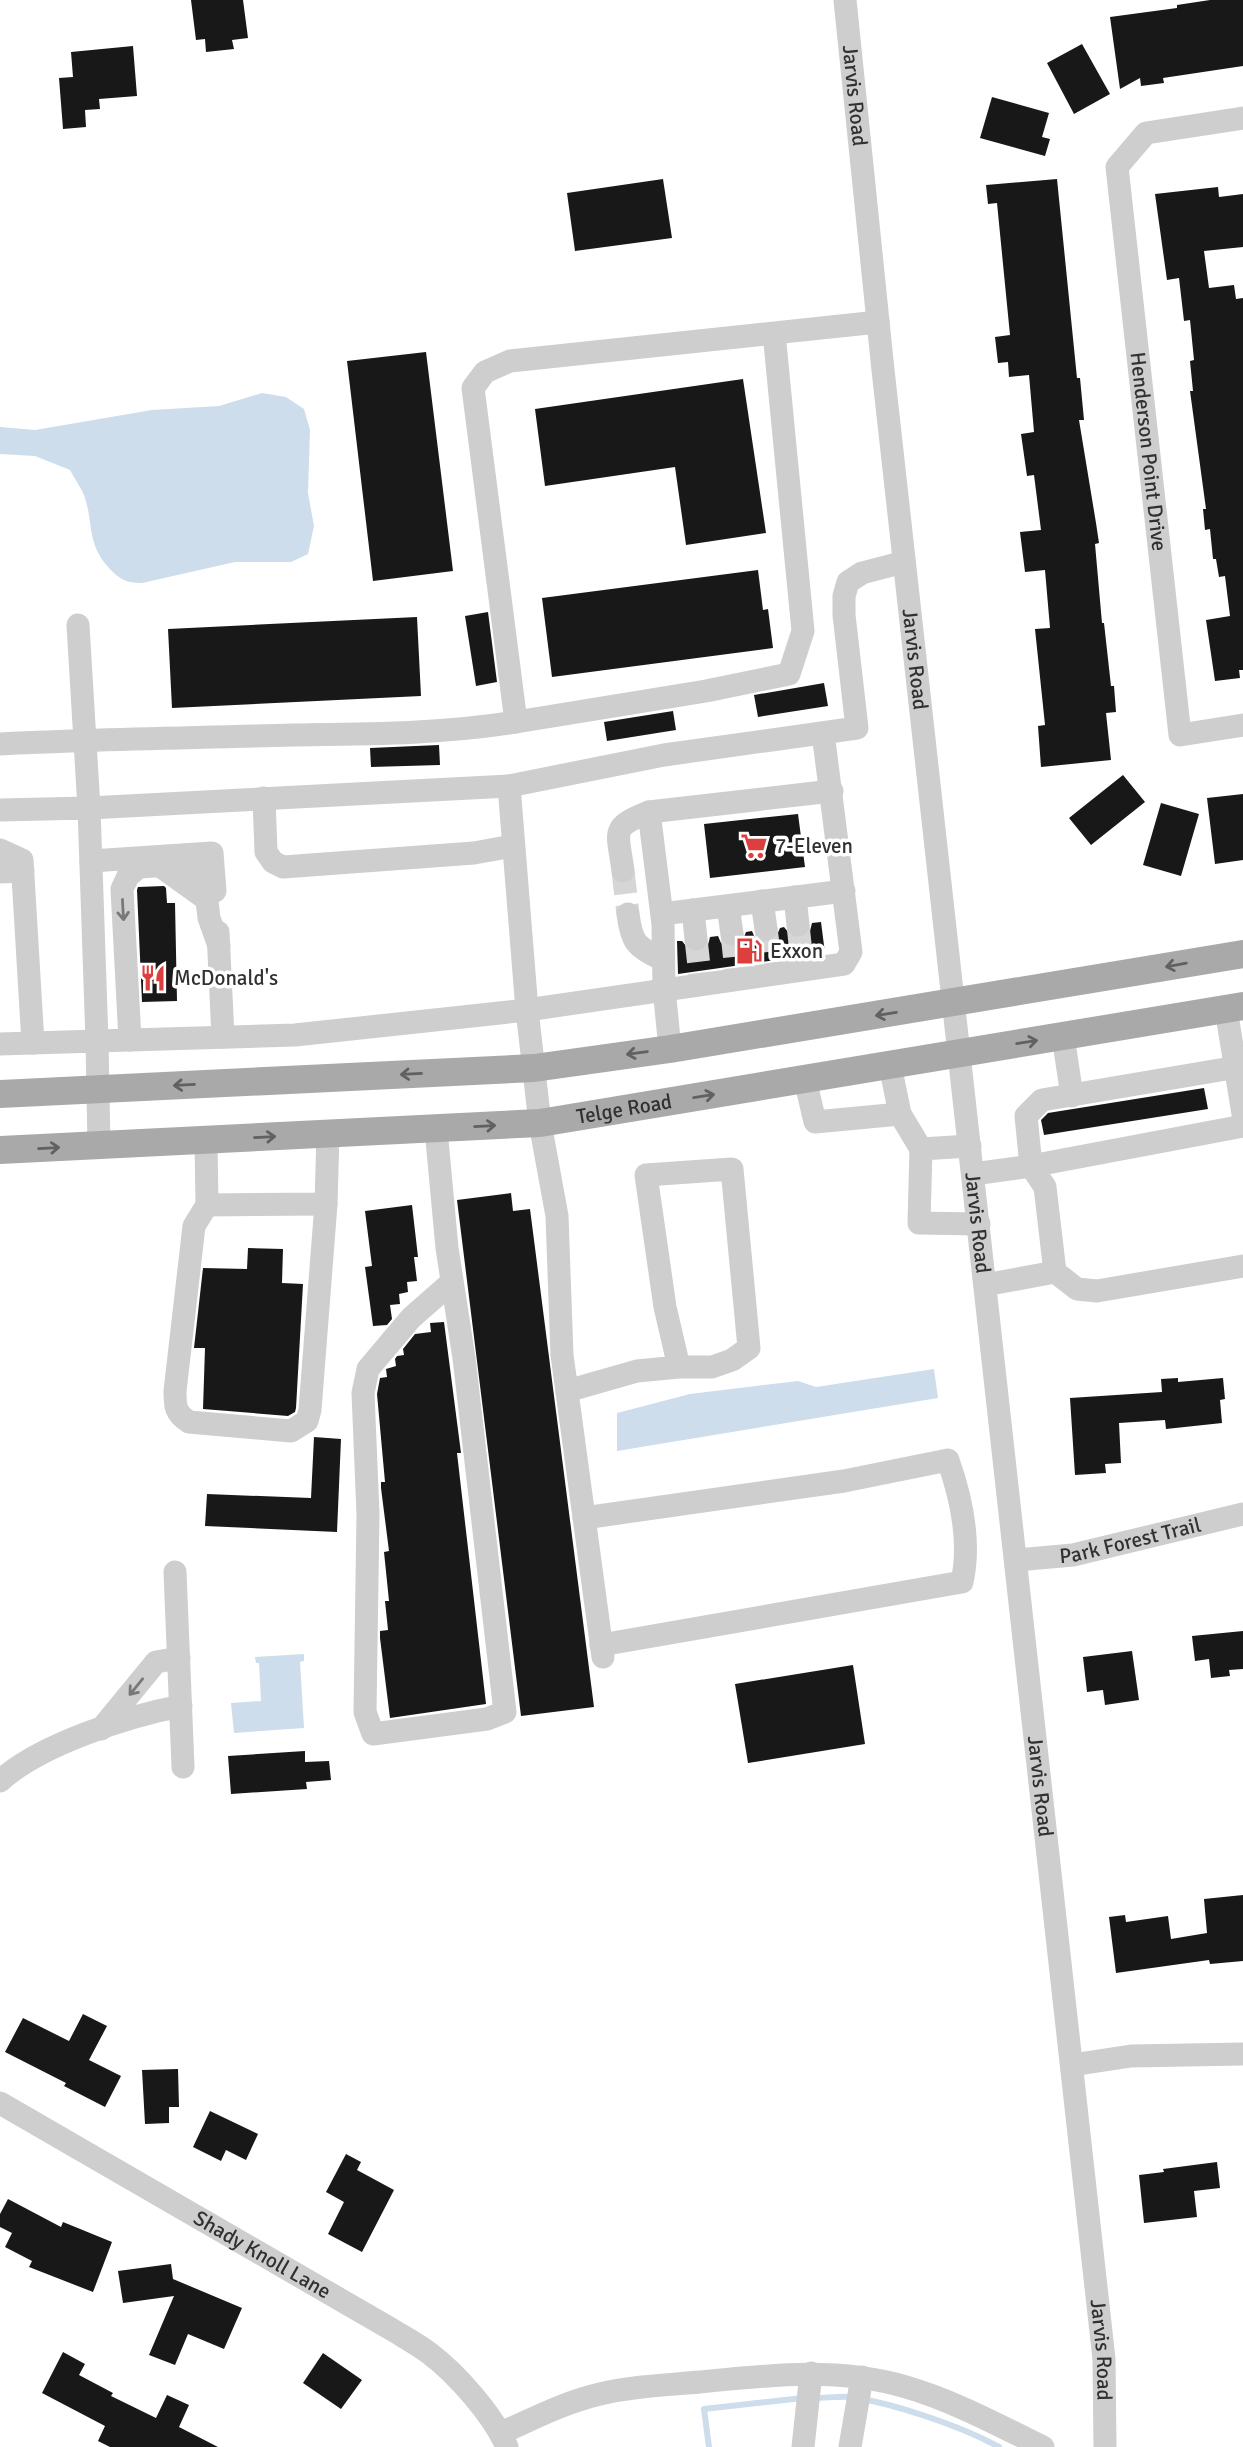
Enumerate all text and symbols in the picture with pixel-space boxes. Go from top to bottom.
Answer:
street label: Jarvis Road [837,44,873,147]
street label: Henderson Point Drive [1125,351,1173,552]
street label: Jarvis Road [897,607,934,711]
supermarket icon: 7-Eleven [739,831,769,861]
place label: 7-Eleven [775,833,853,859]
one-way arrow [117,898,130,921]
fuel station icon: Exxon [734,936,764,966]
place label: Exxon [770,938,823,964]
one-way arrow [1165,959,1188,972]
restaurant icon: McDonald's [138,963,168,993]
place label: McDonald's [174,965,278,991]
one-way arrow [875,1008,898,1021]
one-way arrow [1015,1035,1038,1048]
one-way arrow [626,1047,649,1060]
one-way arrow [400,1068,423,1081]
one-way arrow [173,1079,196,1092]
street label: Telge Road [574,1088,674,1130]
one-way arrow [693,1089,715,1102]
one-way arrow [473,1119,495,1132]
one-way arrow [253,1131,276,1144]
one-way arrow [38,1141,60,1154]
street label: Jarvis Road [959,1171,996,1275]
street label: Park Forest Trail [1058,1512,1204,1569]
one-way arrow [128,1678,143,1696]
street label: Jarvis Road [1022,1734,1059,1838]
street label: Shady Knoll Lane [189,2205,336,2305]
street label: Jarvis Road [1084,2298,1117,2401]

